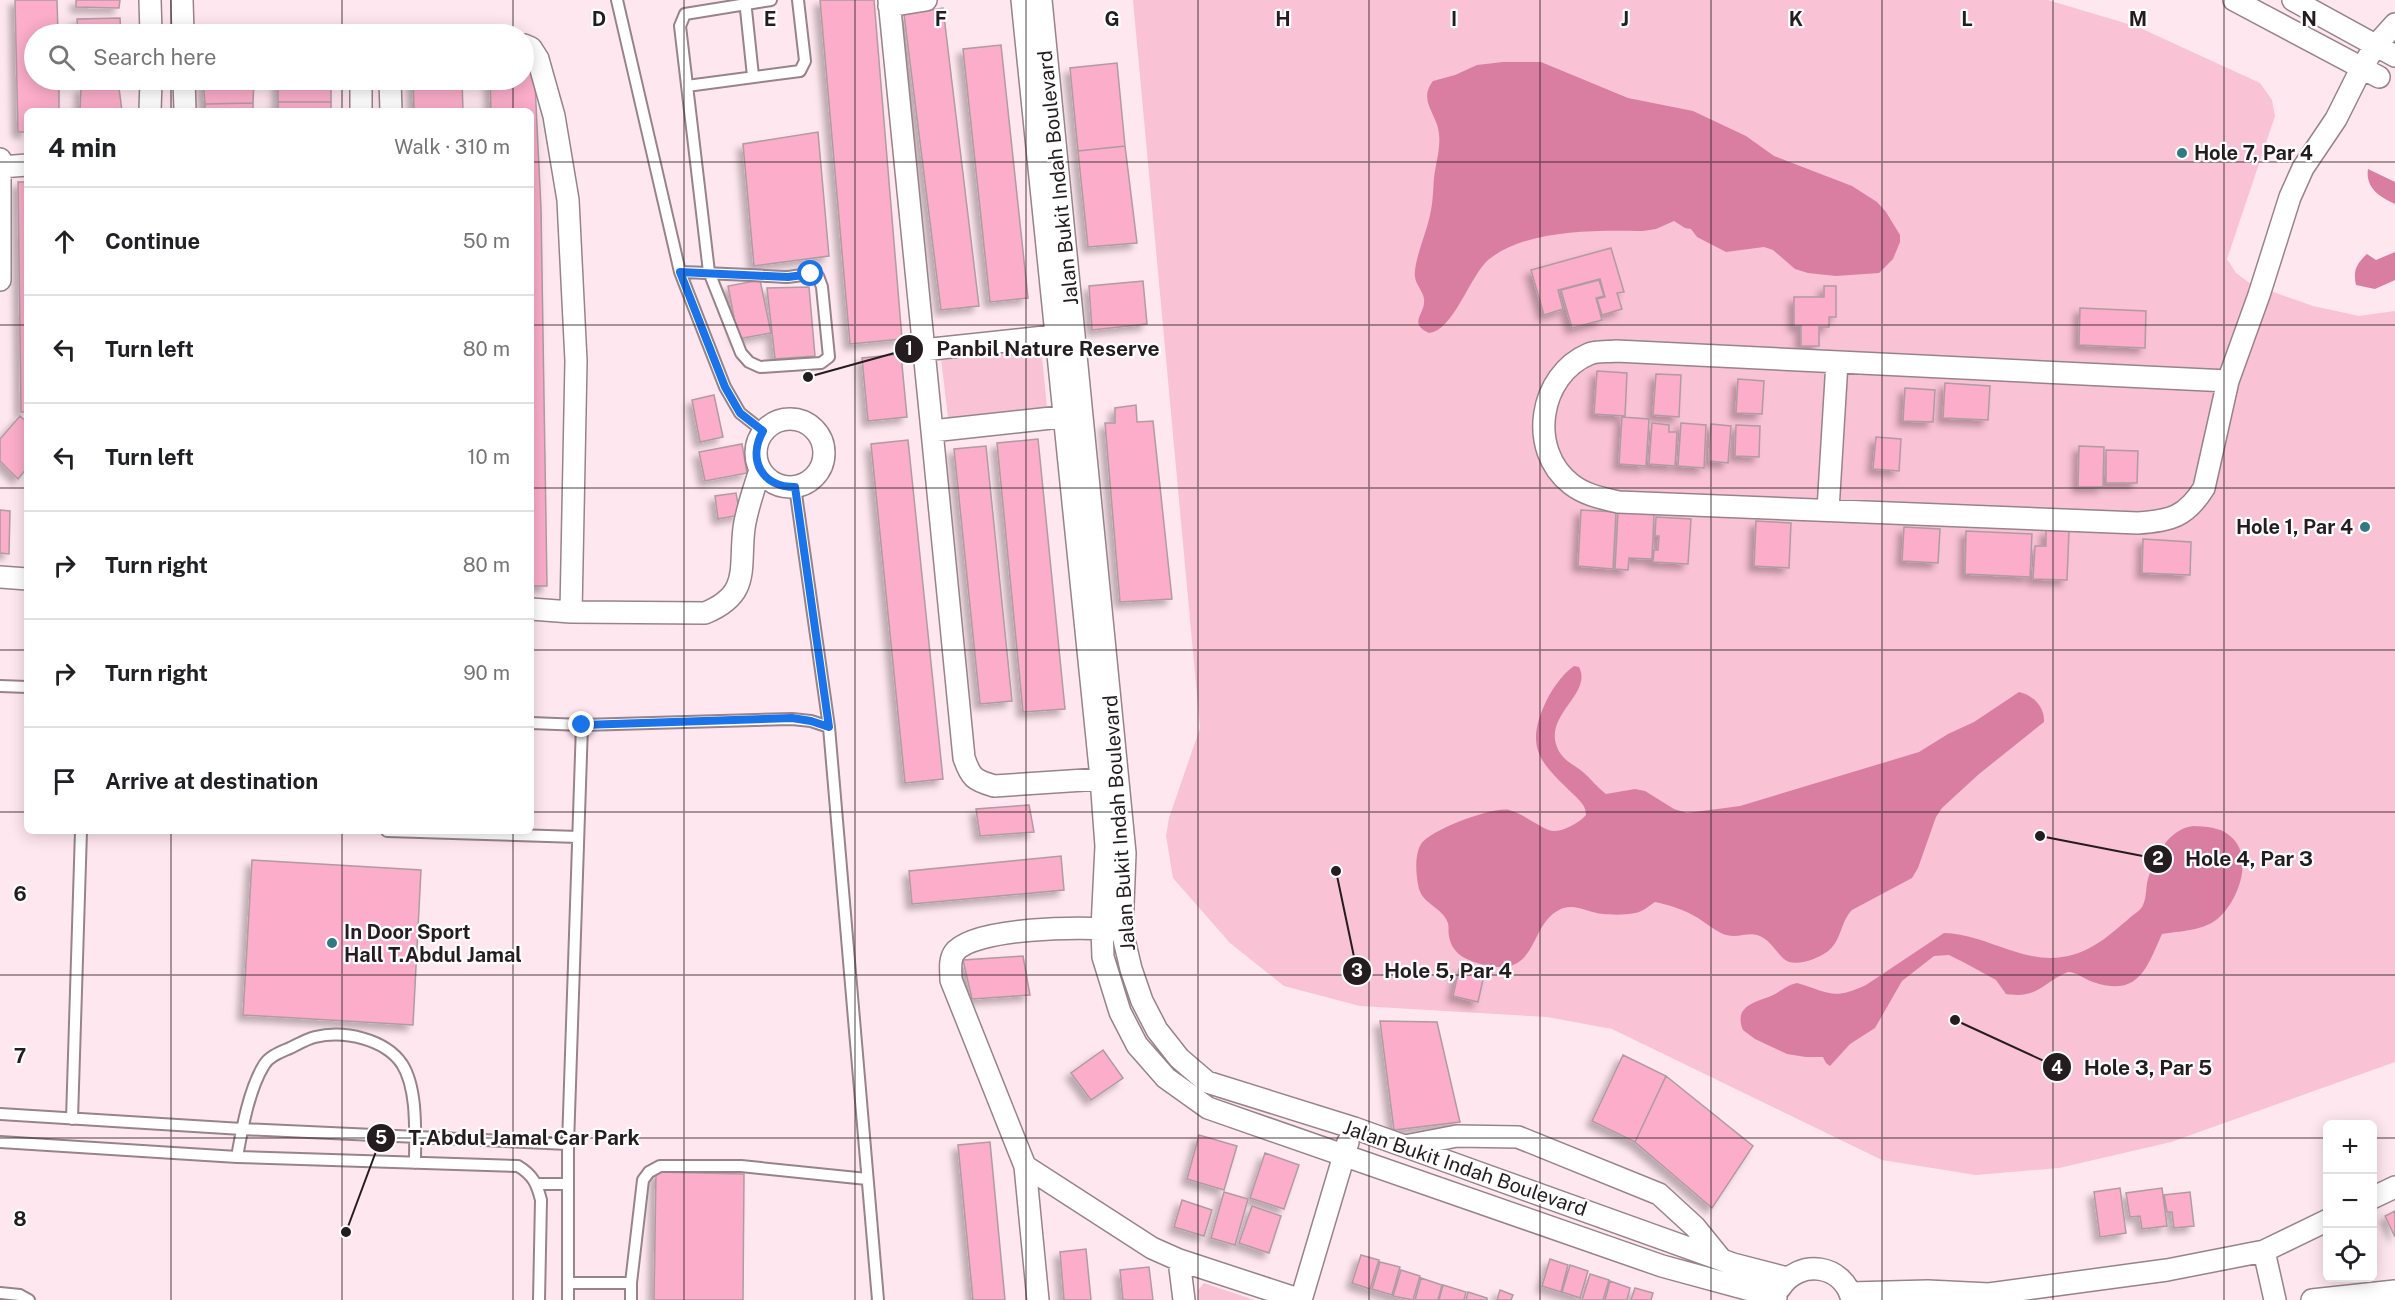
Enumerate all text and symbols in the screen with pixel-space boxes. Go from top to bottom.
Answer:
text: D [592,7,606,31]
text: E [764,7,776,31]
text: F [935,7,947,31]
text: G [1104,7,1120,31]
text: H [1275,7,1291,31]
text: I [1451,7,1457,31]
text: J [1621,7,1629,31]
text: K [1789,7,1803,31]
text: L [1961,7,1973,31]
text: M [2129,7,2147,31]
text: N [2301,7,2317,31]
search box [24,24,534,90]
icon: search [45,41,78,74]
text: Search here [93,44,217,70]
street label: Jalan Bukit Indah Boulevard [1033,49,1083,307]
text: 4 min [48,132,117,163]
text: Walk · 310 m [394,135,510,159]
place label: Hole 7, Par 4 [2194,141,2313,165]
marker: Hole 7, Par 4 [2175,146,2189,160]
icon: ahead [48,225,81,258]
text: Continue [105,228,200,254]
text: 50 m [463,229,510,253]
route start [797,260,823,286]
callout: Panbil Nature Reserve [894,329,1172,368]
icon: left [48,333,81,366]
text: Turn left [105,336,194,362]
text: Panbil Nature Reserve [936,336,1160,361]
text: 80 m [463,337,510,361]
text: 1 [905,338,913,359]
icon: left [48,441,81,474]
text: Turn left [105,444,194,470]
text: 10 m [467,445,510,469]
place label: Hole 1, Par 4 [2236,515,2353,539]
marker: Hole 1, Par 4 [2358,520,2372,534]
icon: right [48,549,81,582]
text: Turn right [105,552,208,578]
text: 80 m [463,553,510,577]
icon: right [48,657,81,690]
text: Turn right [105,660,208,686]
text: 90 m [463,661,510,685]
street label: Jalan Bukit Indah Boulevard [1098,694,1140,952]
route end [568,711,594,737]
icon: arrive [48,765,81,798]
text: Arrive at destination [105,768,318,794]
callout: Hole 4, Par 3 [2143,839,2325,878]
text: Hole 4, Par 3 [2185,846,2313,871]
text: 2 [2152,848,2164,869]
text: 6 [13,882,27,906]
place label: In Door Sport Hall T.Abdul Jamal [344,920,522,967]
marker: In Door Sport Hall T.Abdul Jamal [325,936,339,950]
callout: Hole 5, Par 4 [1342,951,1524,990]
text: Hole 5, Par 4 [1384,958,1512,983]
text: 3 [1351,960,1363,981]
text: 7 [14,1044,26,1068]
callout: Hole 3, Par 5 [2042,1048,2225,1087]
text: Hole 3, Par 5 [2084,1055,2212,1080]
text: 4 [2051,1057,2063,1078]
street label: Jalan Bukit Indah Boulevard [1340,1115,1590,1221]
callout: T.Abdul Jamal Car Park [366,1118,652,1157]
map controls [2323,1120,2377,1282]
button: + [2323,1120,2377,1174]
text: T.Abdul Jamal Car Park [408,1125,640,1150]
text: 5 [375,1127,387,1148]
button: − [2323,1174,2377,1228]
text: 8 [13,1207,27,1231]
button: locate [2323,1228,2377,1282]

